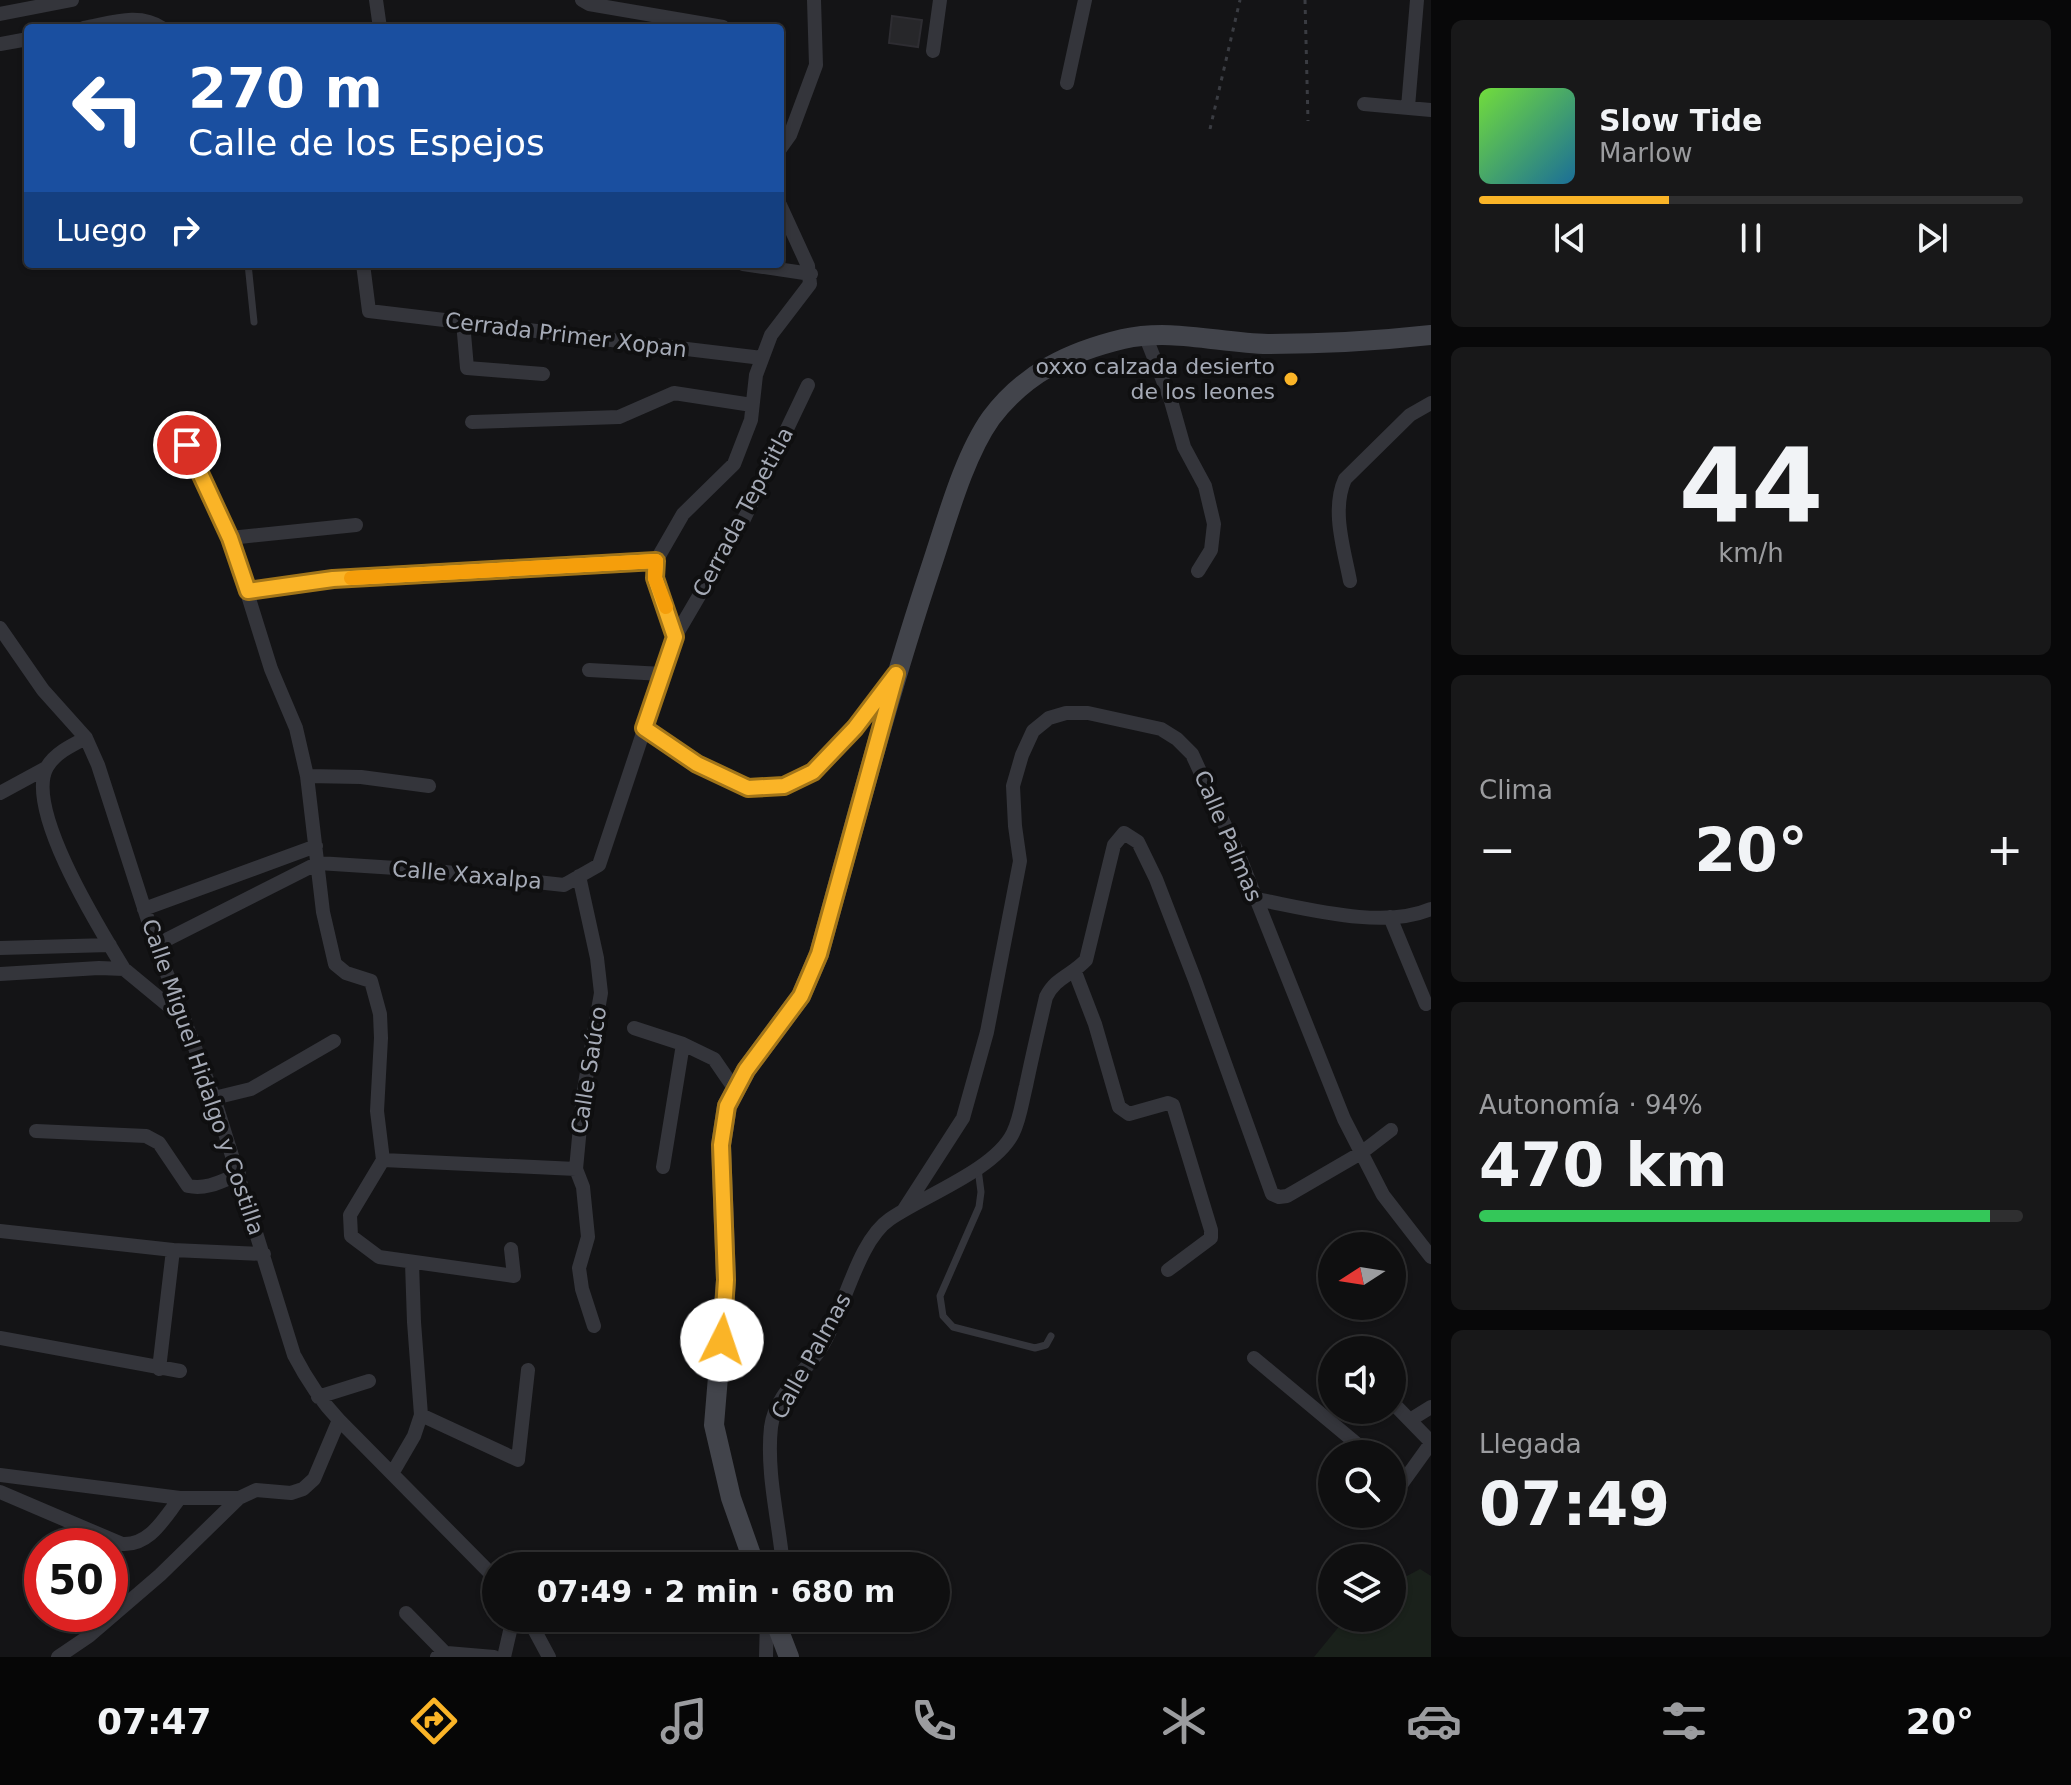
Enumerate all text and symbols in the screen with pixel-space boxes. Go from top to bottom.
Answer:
text: 270 m [188,55,383,120]
icon: left [56,56,160,160]
text: Slow Tide [1599,103,1762,138]
text: Calle de los Espejos [188,122,545,163]
text: Marlow [1599,138,1692,168]
icon: right [163,208,207,252]
text: Luego [56,213,147,248]
icon: previous [1548,216,1592,260]
icon: pause [1729,216,1773,260]
icon: next [1910,216,1954,260]
street label: Cerrada Primer Xopan [444,308,688,362]
place label: oxxo calzada desierto de los leones [1036,354,1275,404]
marker: oxxo calzada desierto de los leones [1282,370,1300,388]
pin [153,411,221,479]
icon: arrive [165,423,209,467]
street label: Cerrada Tepetitla [688,423,798,601]
text: 44 [1679,425,1823,547]
text: km/h [1718,538,1784,568]
street label: Calle Palmas [1189,767,1267,905]
text: Clima [1479,775,1553,805]
text: 20° [1694,815,1808,885]
text: − [1479,824,1516,875]
text: + [1986,824,2023,875]
street label: Calle Xaxalpa [391,856,543,894]
street label: Calle Miguel Hidalgo y Costilla [137,916,269,1238]
street label: Calle Saúco [567,1005,611,1135]
text: Autonomía · 94% [1479,1090,1703,1120]
text: 470 km [1479,1130,1728,1200]
north arrow [1318,1232,1406,1320]
map controls [1318,1232,1406,1632]
street label: Calle Palmas [766,1289,856,1423]
position arrow [680,1298,764,1382]
button: sound [1318,1336,1406,1424]
text: Llegada [1479,1429,1582,1459]
button: search [1318,1440,1406,1528]
text: 07:49 [1479,1469,1670,1539]
speed limit sign: 50 [24,1528,128,1632]
button: layers [1318,1544,1406,1632]
text: 07:49 · 2 min · 680 m [537,1574,895,1609]
icon: directions [406,1693,462,1749]
icon: music [656,1693,712,1749]
icon: phone [906,1693,962,1749]
icon: climate [1156,1693,1212,1749]
icon: car [1406,1693,1462,1749]
icon: filters [1656,1693,1712,1749]
text: 07:47 [97,1701,212,1742]
text: 20° [1906,1701,1974,1742]

